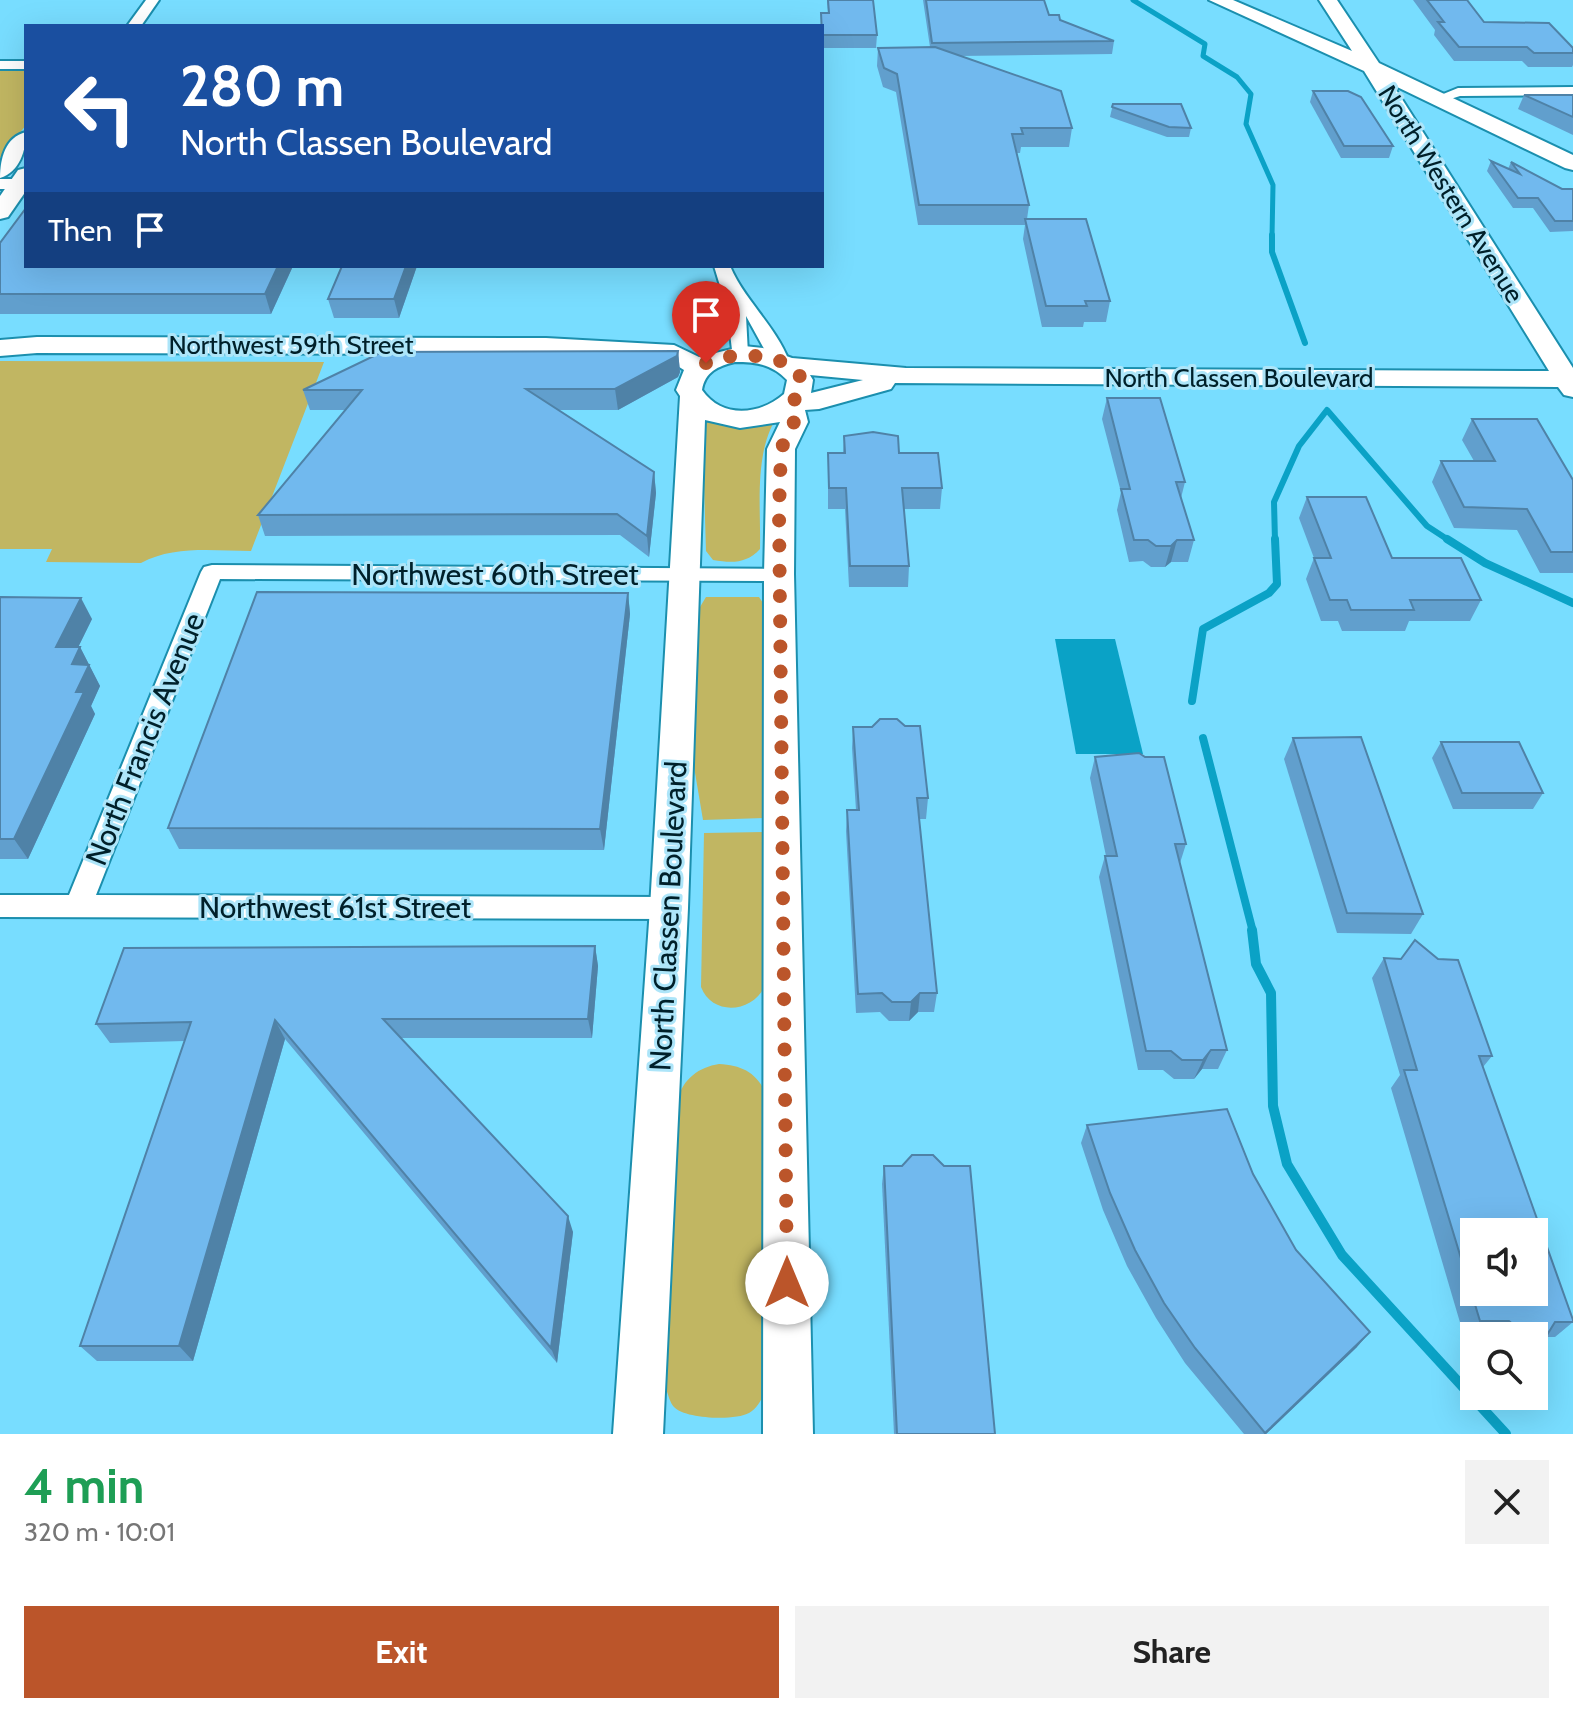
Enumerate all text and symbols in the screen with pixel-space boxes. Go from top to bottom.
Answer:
text: 280 m [180,52,344,120]
icon: left [48,56,152,160]
street label: North Western Avenue [1371,80,1531,308]
text: North Classen Boulevard [180,120,553,164]
icon: arrive [128,208,172,252]
text: Then [48,212,112,249]
pin [672,281,740,363]
icon: arrive [684,293,728,337]
street label: Northwest 59th Street [169,329,414,361]
street label: North Classen Boulevard [1104,362,1374,394]
street label: Northwest 60th Street [351,556,639,593]
street label: North Francis Avenue [77,607,213,871]
street label: North Classen Boulevard [641,760,695,1072]
street label: Northwest 61st Street [199,889,471,926]
map controls [1460,1218,1548,1410]
button: sound [1460,1218,1548,1306]
position arrow [745,1241,829,1325]
button: search [1460,1322,1548,1410]
text: 4 min [24,1457,144,1515]
button: close [1465,1460,1549,1544]
text: 320 m · 10:01 [24,1516,175,1548]
button: Exit [24,1606,779,1698]
button: Share [795,1606,1549,1698]

